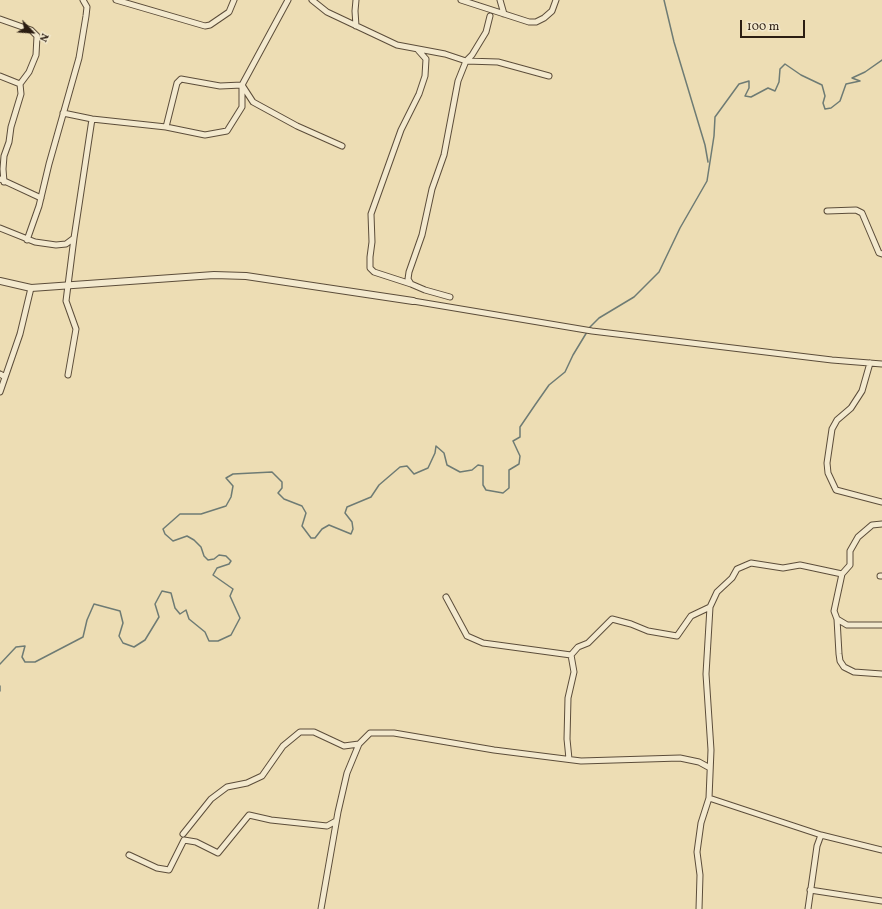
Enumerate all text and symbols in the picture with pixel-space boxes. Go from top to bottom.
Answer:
north arrow [12,12,52,52]
scale bar [742,12,807,38]
text: 100 m [747,19,779,35]
text: N [35,30,52,44]

